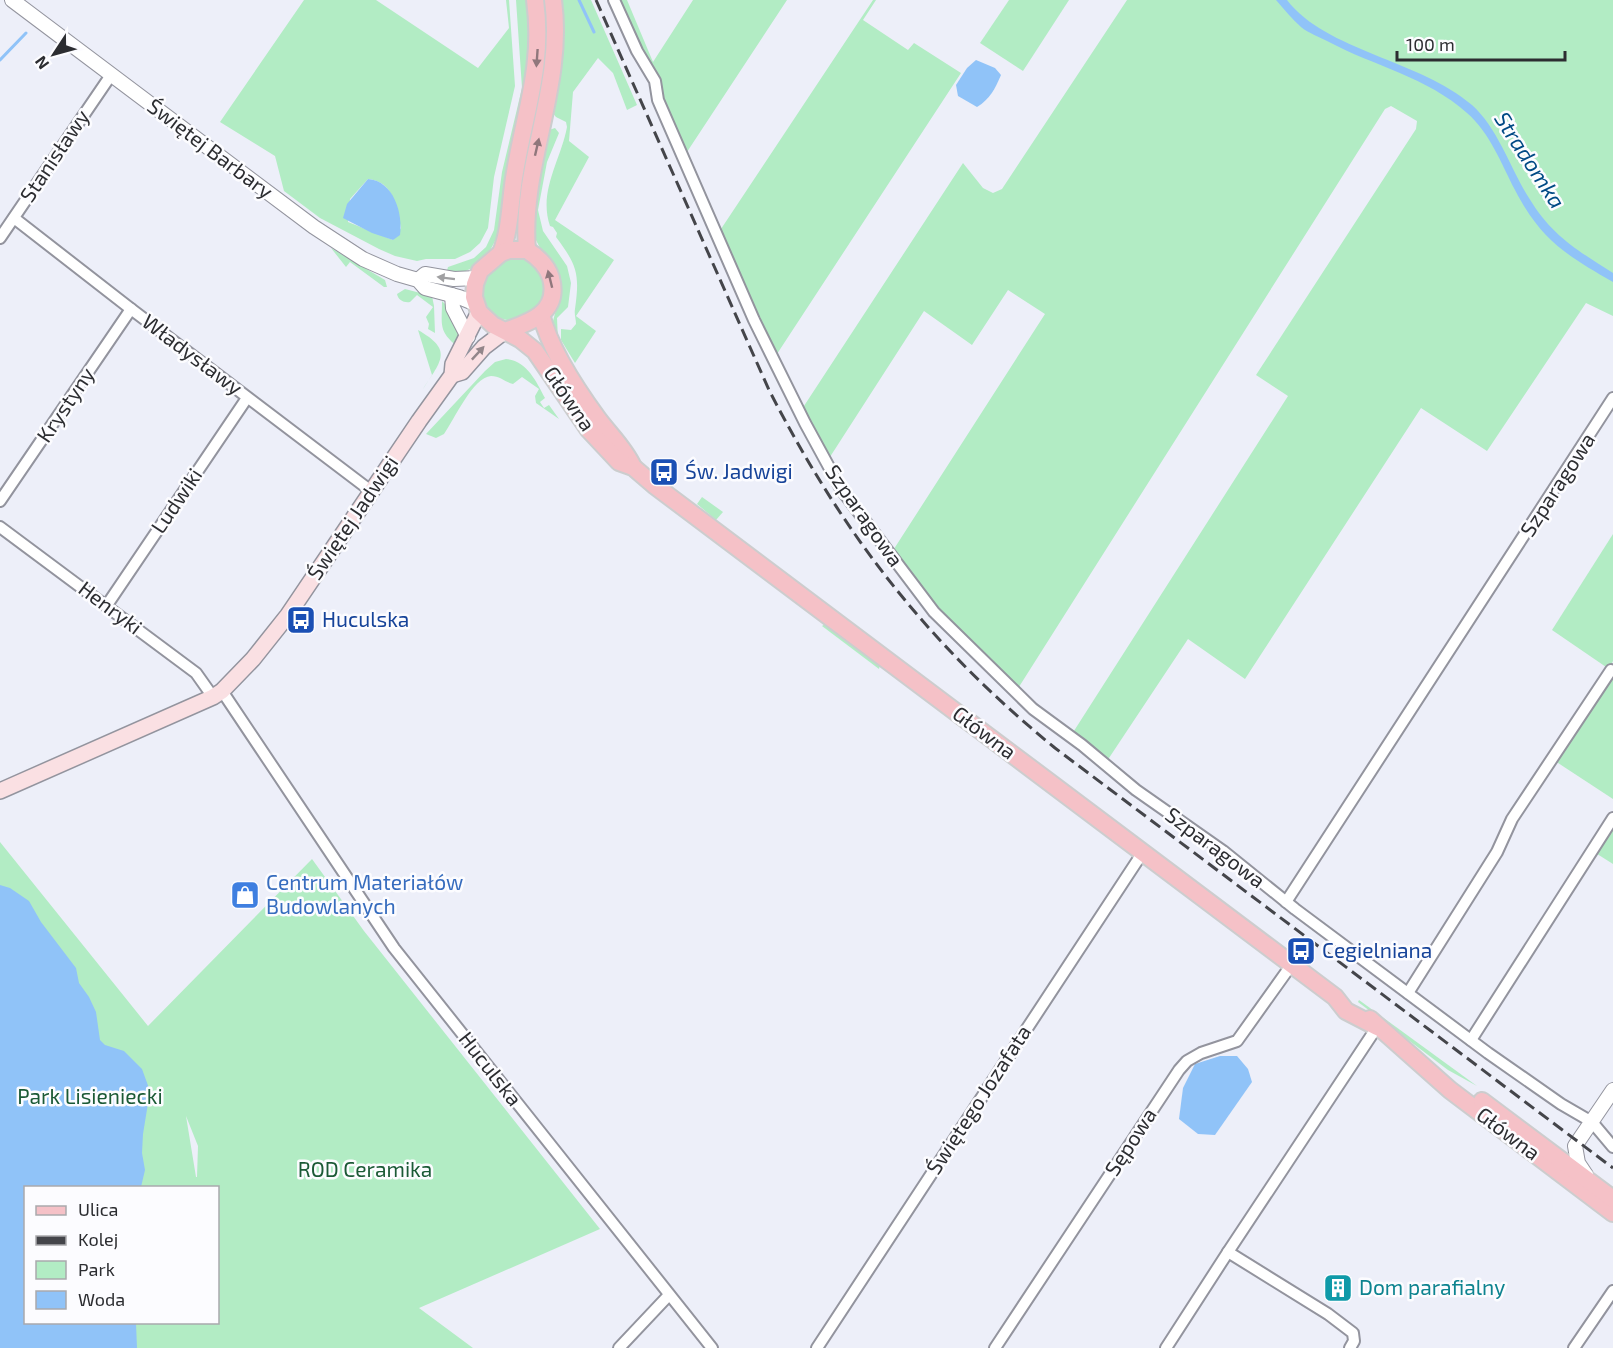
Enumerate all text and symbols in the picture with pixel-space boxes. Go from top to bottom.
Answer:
north arrow [24,24,84,84]
scale bar [1397,24,1565,62]
text: 100 m [1406,33,1455,55]
one-way arrow [532,49,542,68]
text: N [30,53,53,73]
street label: Świętej Barbary [143,92,279,204]
street label: Stanisławy [14,104,94,206]
water label: Stradomka [1490,106,1572,213]
one-way arrow [533,138,542,157]
one-way arrow [545,270,554,288]
one-way arrow [436,273,455,282]
street label: Władysławy [138,308,248,400]
one-way arrow [471,347,485,361]
street label: Główna [539,361,601,435]
street label: Krystyny [31,362,99,446]
street label: Szparagowa [1514,428,1599,541]
street label: Świętej Jadwigi [301,450,403,585]
bus stop icon: Św. Jadwigi [648,456,680,488]
place label: Św. Jadwigi [685,458,793,483]
street label: Szparagowa [821,459,909,571]
street label: Ludwiki [145,463,207,538]
street label: Henryki [74,575,148,639]
bus stop icon: Huculska [285,604,317,636]
place label: Huculska [322,606,409,631]
street label: Główna [948,700,1022,764]
street label: Szparagowa [1161,801,1271,892]
place label: Centrum Materiałów Budowlanych [266,869,463,918]
shop icon: Centrum Materiałów Budowlanych [229,879,261,911]
bus stop icon: Cegielniana [1285,935,1317,967]
place label: Cegielniana [1322,937,1432,962]
street label: Świętego Jozafata [920,1020,1035,1178]
street label: Huculska [454,1026,528,1110]
park label: Park Lisieniecki [17,1083,163,1108]
street label: Główna [1472,1101,1546,1165]
street label: Sępowa [1099,1103,1161,1180]
park label: ROD Ceramika [298,1156,432,1181]
legend [24,1186,219,1324]
text: Ulica [78,1198,118,1220]
text: Kolej [78,1228,118,1250]
text: Park [78,1258,115,1280]
building icon: Dom parafialny [1322,1272,1354,1304]
place label: Dom parafialny [1359,1274,1505,1299]
text: Woda [78,1288,125,1310]

